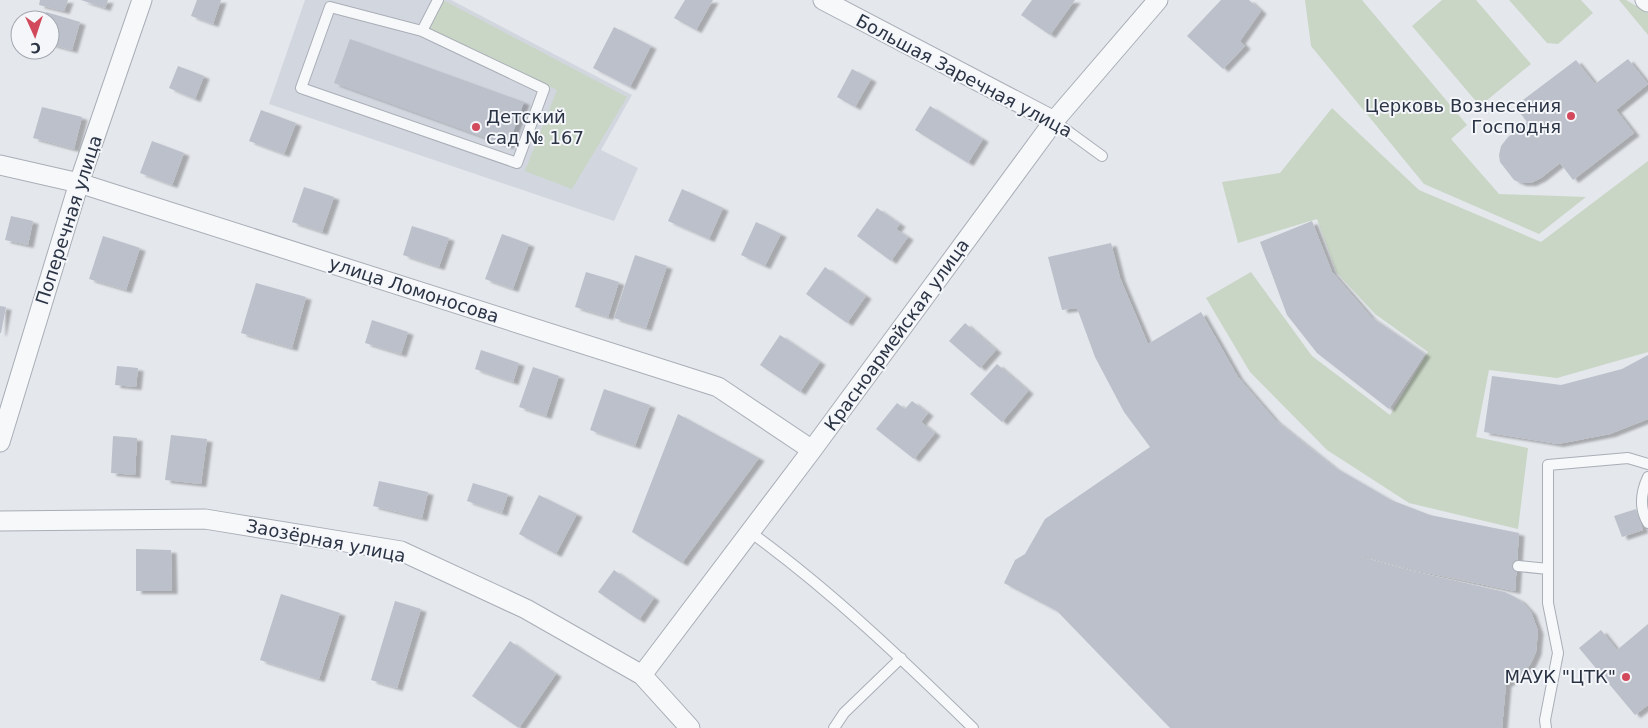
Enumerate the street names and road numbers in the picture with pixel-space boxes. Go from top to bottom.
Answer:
street label: Большая Заречная улица [853,10,1076,142]
street label: Поперечная улица [31,132,106,307]
street label: Красноармейская улица [820,235,973,435]
street label: улица Ломоносова [327,252,502,327]
street label: Заозёрная улица [245,515,408,566]

